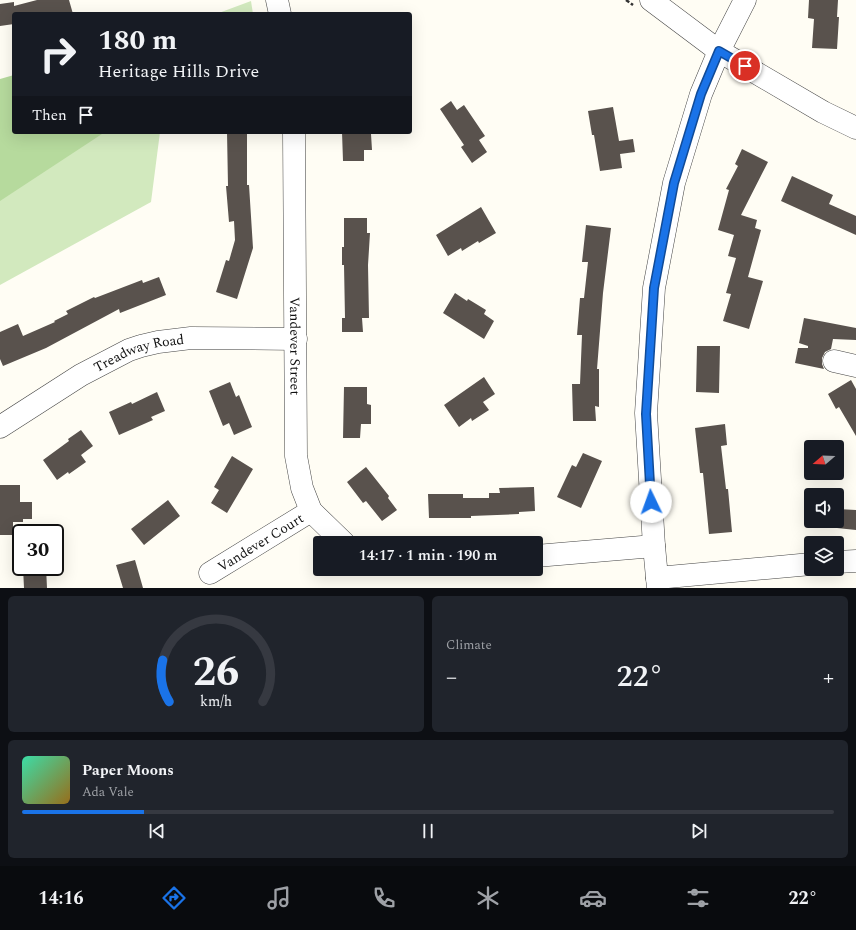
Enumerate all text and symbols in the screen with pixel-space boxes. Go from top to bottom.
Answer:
text: 180 m [98,19,177,62]
icon: right [32,28,84,80]
pin [728,49,762,83]
icon: arrive [734,55,756,77]
text: Heritage Hills Drive [98,58,259,85]
text: Then [32,104,67,127]
icon: arrive [75,104,97,126]
street label: Vandever Street [284,297,306,395]
street label: Treadway Road [90,329,185,378]
north arrow [804,440,844,480]
map controls [804,440,844,576]
position arrow [630,481,672,523]
button: sound [804,488,844,528]
street label: Vandever Court [213,508,308,577]
speed limit sign: 30 [12,524,64,576]
button: layers [804,536,844,576]
text: 14:17 · 1 min · 190 m [359,544,497,567]
text: Climate [446,635,492,655]
text: 26 [193,641,239,704]
text: 22° [616,654,664,700]
text: − [446,661,457,694]
text: + [823,661,834,694]
text: km/h [200,691,232,713]
text: Paper Moons [82,759,174,782]
text: Ada Vale [82,782,134,802]
icon: previous [146,820,168,842]
icon: pause [417,820,439,842]
icon: next [688,820,710,842]
icon: directions [160,884,188,912]
icon: music [265,884,293,912]
icon: phone [370,884,398,912]
icon: climate [474,884,502,912]
icon: car [579,884,607,912]
icon: filters [684,884,712,912]
text: 14:16 [38,885,84,912]
text: 22° [788,885,818,912]

